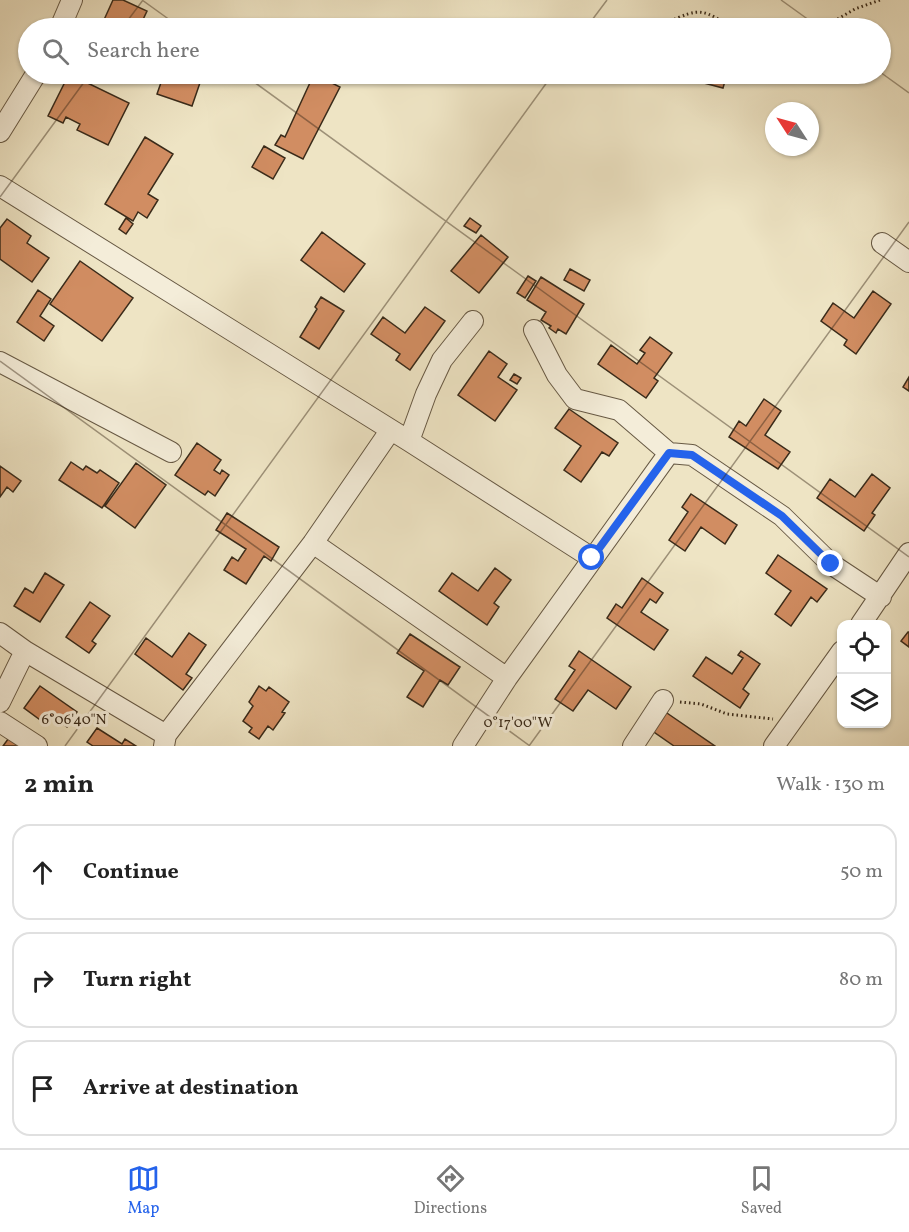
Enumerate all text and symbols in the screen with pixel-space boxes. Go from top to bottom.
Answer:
search box [18,18,891,84]
icon: search [39,35,72,68]
text: Search here [87,36,200,67]
north arrow [765,102,819,156]
route start [578,544,604,570]
route end [817,550,843,576]
map controls [837,620,891,728]
button: locate [837,620,891,674]
button: layers [837,674,891,728]
text: 6°06'40"N [41,710,107,731]
text: 0°17'00"W [483,713,553,734]
text: 2 min [24,767,94,803]
text: Walk · 130 m [776,771,885,799]
icon: ahead [26,856,59,889]
text: Continue [83,857,179,888]
text: 50 m [840,858,883,886]
icon: right [26,964,59,997]
text: Turn right [83,965,191,996]
text: 80 m [839,966,883,994]
icon: arrive [26,1072,59,1105]
text: Arrive at destination [83,1073,299,1104]
tab: Map [127,1162,160,1220]
tab: Directions [414,1162,487,1220]
tab: Saved [741,1162,782,1220]

